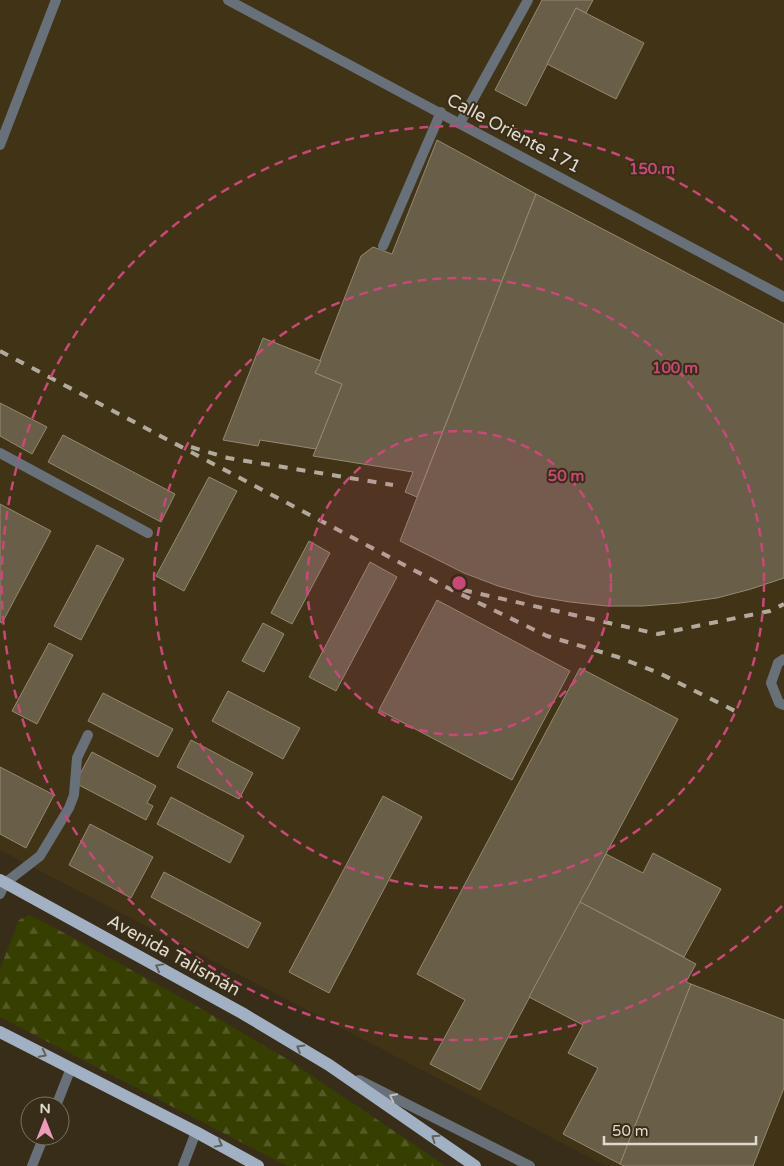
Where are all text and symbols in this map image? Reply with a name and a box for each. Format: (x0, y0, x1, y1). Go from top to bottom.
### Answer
street label: Calle Oriente 171 (443, 88, 585, 178)
text: 150 m (629, 160, 675, 178)
text: 100 m (652, 359, 698, 377)
text: 50 m (548, 467, 584, 485)
centre of rings (450, 574, 468, 592)
street label: Avenida Talismán (104, 909, 244, 1001)
one-way arrow (155, 963, 164, 973)
one-way arrow (296, 1044, 305, 1054)
one-way arrow (38, 1048, 47, 1058)
one-way arrow (389, 1093, 398, 1103)
north arrow (20, 1096, 70, 1146)
text: N (39, 1100, 51, 1117)
scale bar (604, 1114, 756, 1146)
text: 50 m (612, 1122, 649, 1140)
one-way arrow (431, 1135, 441, 1144)
one-way arrow (214, 1138, 223, 1148)

